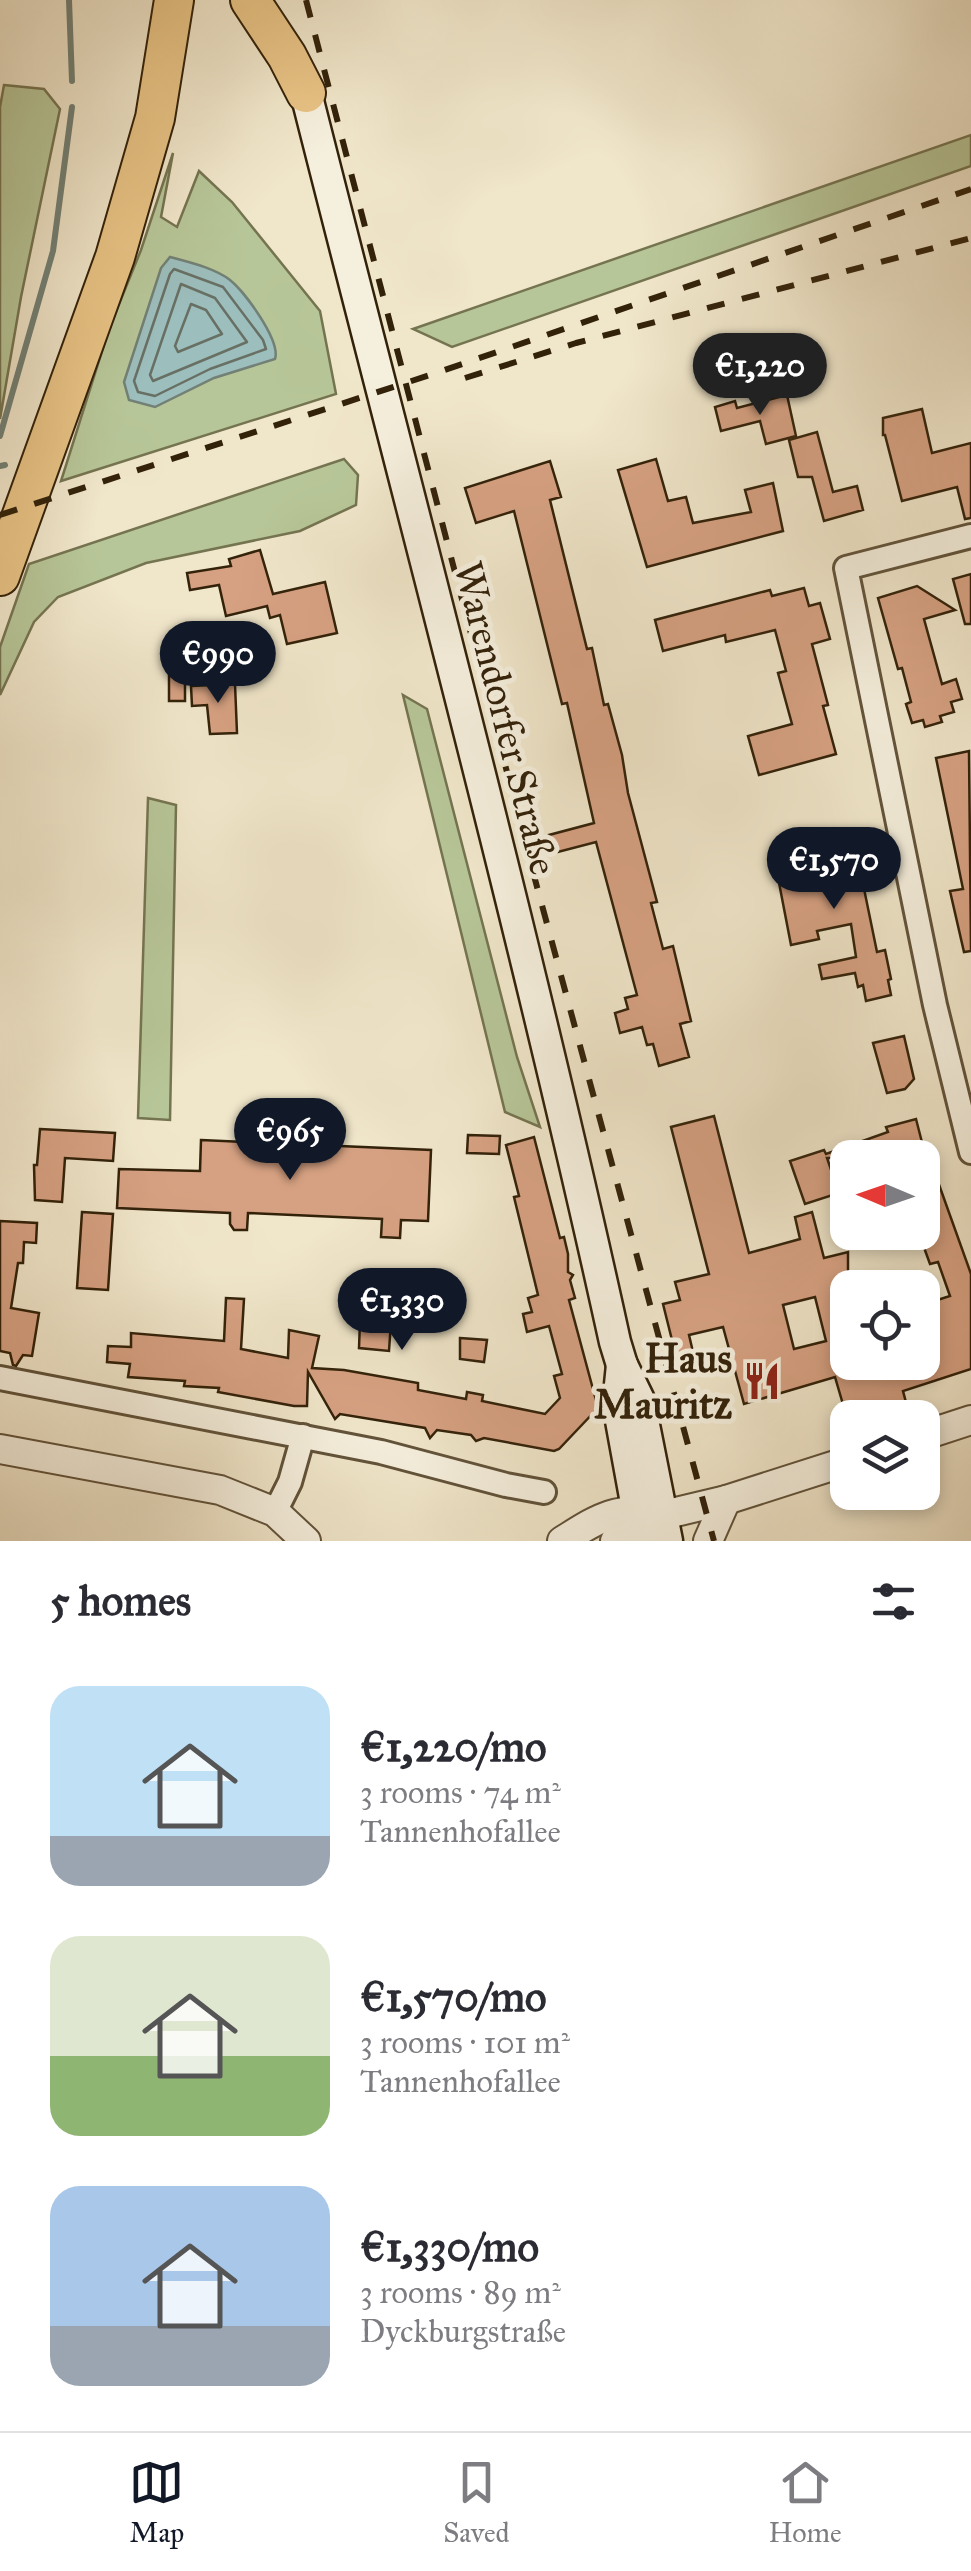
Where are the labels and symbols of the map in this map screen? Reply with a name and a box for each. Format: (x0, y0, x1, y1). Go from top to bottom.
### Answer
pin: €1,220 (679, 333, 841, 418)
street label: Warendorfer Straße (443, 556, 569, 880)
pin: €990 (159, 621, 277, 706)
pin: €1,570 (753, 827, 915, 912)
pin: €965 (231, 1098, 349, 1183)
north arrow (830, 1140, 940, 1250)
pin: €1,330 (321, 1268, 483, 1353)
place label: Haus Mauritz (594, 1334, 733, 1429)
restaurant icon: Haus Mauritz (741, 1360, 783, 1402)

